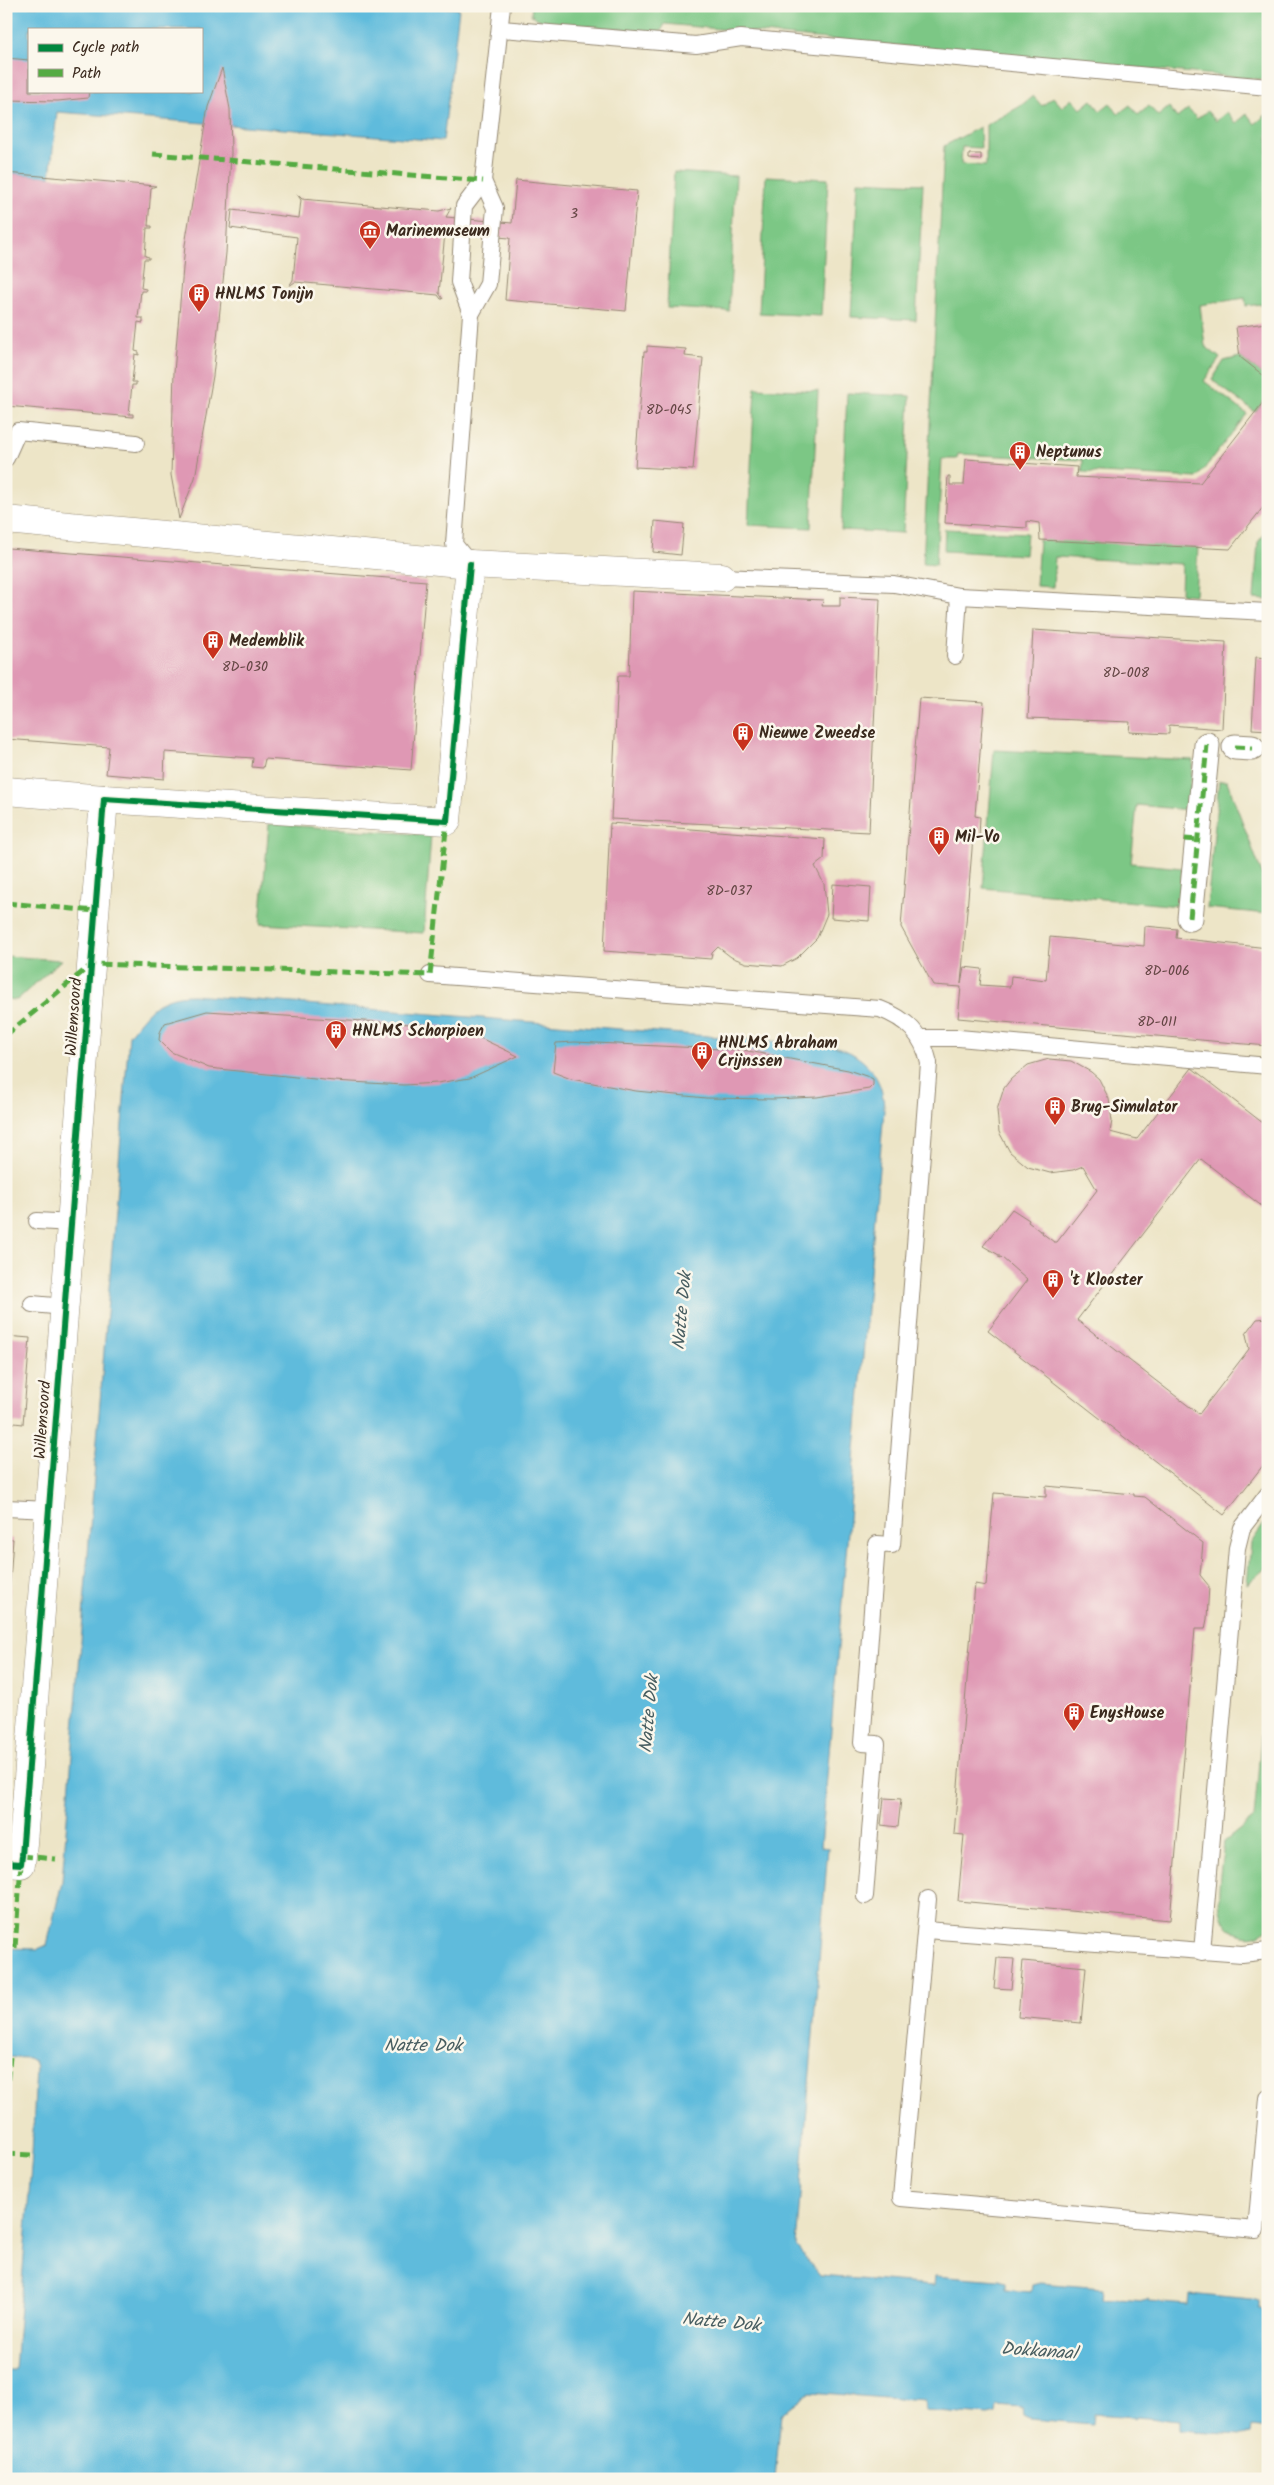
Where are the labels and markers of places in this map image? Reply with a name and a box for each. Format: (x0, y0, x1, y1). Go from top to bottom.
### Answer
museum icon: Marinemuseum (358, 219, 382, 250)
place label: Marinemuseum (386, 219, 490, 244)
building icon: HNLMS Tonijn (187, 282, 211, 313)
place label: HNLMS Tonijn (215, 282, 314, 307)
building icon: Neptunus (1008, 440, 1032, 471)
place label: Neptunus (1036, 440, 1102, 465)
building icon: Medemblik (201, 629, 225, 660)
place label: Medemblik (229, 629, 305, 654)
building icon: Nieuwe Zweedse (731, 721, 755, 752)
place label: Nieuwe Zweedse (759, 721, 876, 746)
building icon: Mil-Vo (927, 825, 951, 856)
place label: Mil-Vo (955, 825, 1000, 850)
building icon: HNLMS Schorpioen (324, 1019, 348, 1050)
place label: HNLMS Schorpioen (352, 1019, 484, 1044)
place label: HNLMS Abraham Crijnssen (718, 1031, 838, 1074)
building icon: HNLMS Abraham Crijnssen (690, 1040, 714, 1071)
building icon: Brug-Simulator (1043, 1095, 1067, 1126)
place label: Brug-Simulator (1071, 1095, 1179, 1120)
building icon: 't Klooster (1041, 1268, 1065, 1299)
place label: 't Klooster (1069, 1268, 1144, 1293)
building icon: EnysHouse (1062, 1701, 1086, 1732)
place label: EnysHouse (1090, 1701, 1164, 1726)

